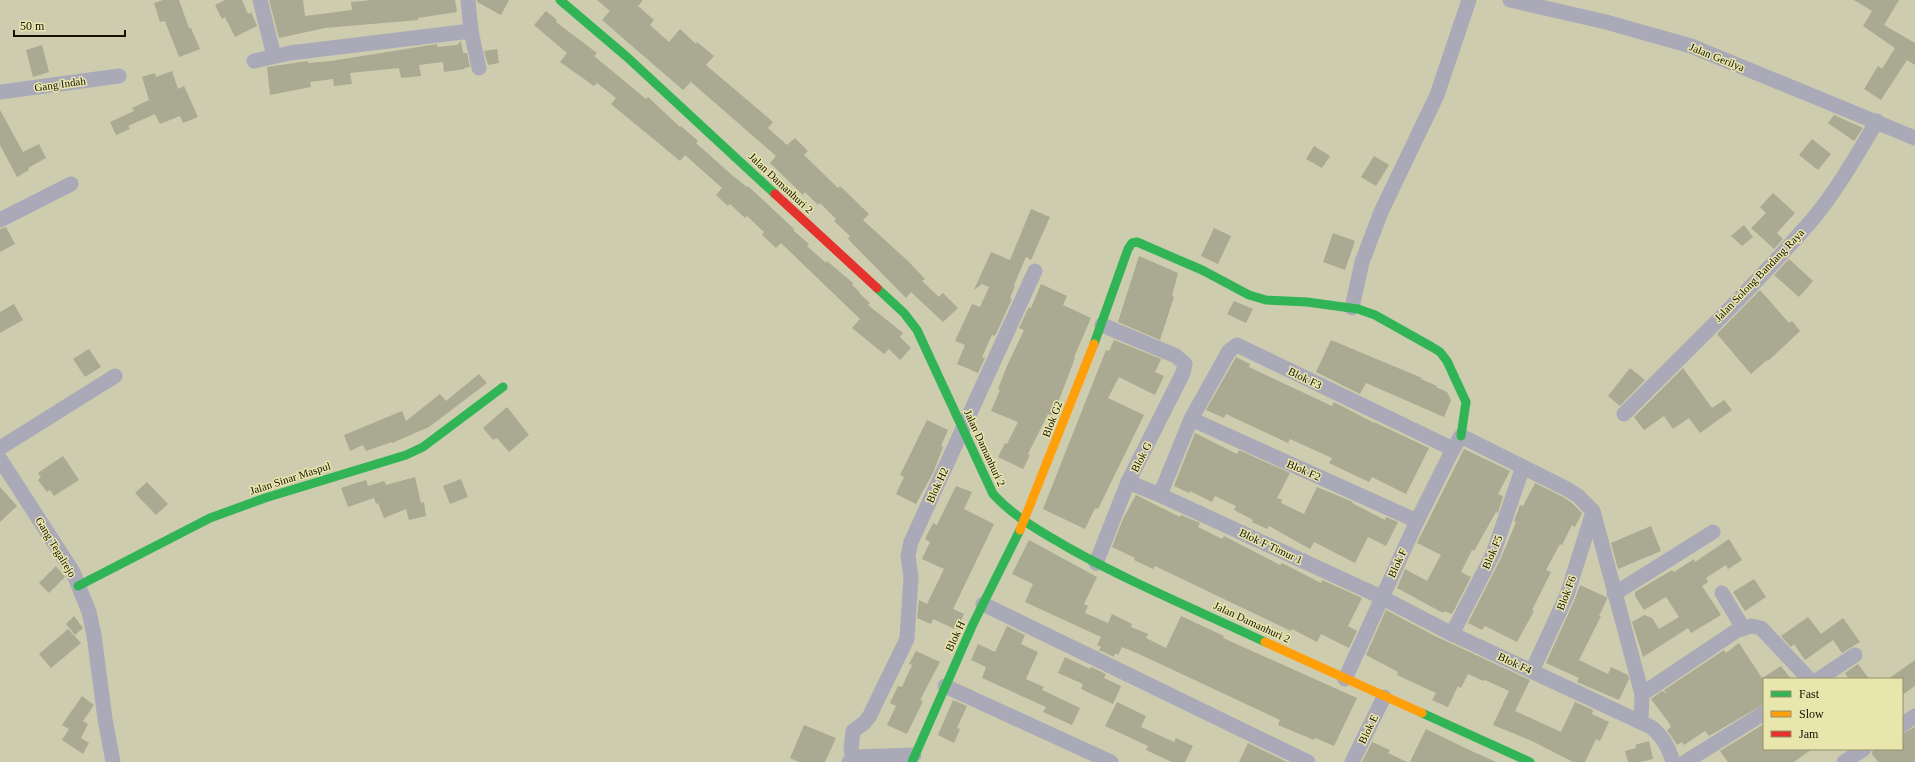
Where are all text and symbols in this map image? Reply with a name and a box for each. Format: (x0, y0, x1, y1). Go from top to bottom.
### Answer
scale bar (14, 12, 125, 38)
text: 50 m (20, 19, 45, 33)
street label: Jalan Gerilya (1688, 41, 1746, 74)
street label: Gang Indah (34, 74, 87, 94)
street label: Jalan Damanhuri 2 (747, 150, 815, 216)
street label: Jalan Solong Bandang Raya (1712, 226, 1806, 324)
street label: Blok F3 (1286, 365, 1324, 391)
street label: Blok G2 (1040, 399, 1064, 439)
street label: Jalan Damanhuri 2 (962, 408, 1008, 488)
street label: Blok G (1128, 440, 1154, 474)
street label: Blok F2 (1285, 457, 1323, 483)
street label: Jalan Sinar Maspul (248, 459, 332, 497)
street label: Blok H2 (924, 465, 950, 505)
street label: Gang Tegalrejo (33, 515, 79, 580)
street label: Blok F Timur 1 (1238, 526, 1304, 566)
street label: Blok F5 (1479, 533, 1505, 571)
street label: Blok F (1385, 547, 1409, 579)
street label: Blok F6 (1554, 574, 1578, 612)
street label: Jalan Damanhuri 2 (1212, 599, 1292, 645)
street label: Blok H (943, 619, 967, 653)
street label: Blok F4 (1496, 650, 1534, 676)
legend (1763, 678, 1903, 750)
text: Fast (1799, 687, 1820, 701)
text: Slow (1799, 707, 1824, 721)
street label: Blok E (1356, 712, 1380, 746)
text: Jam (1799, 727, 1819, 741)

